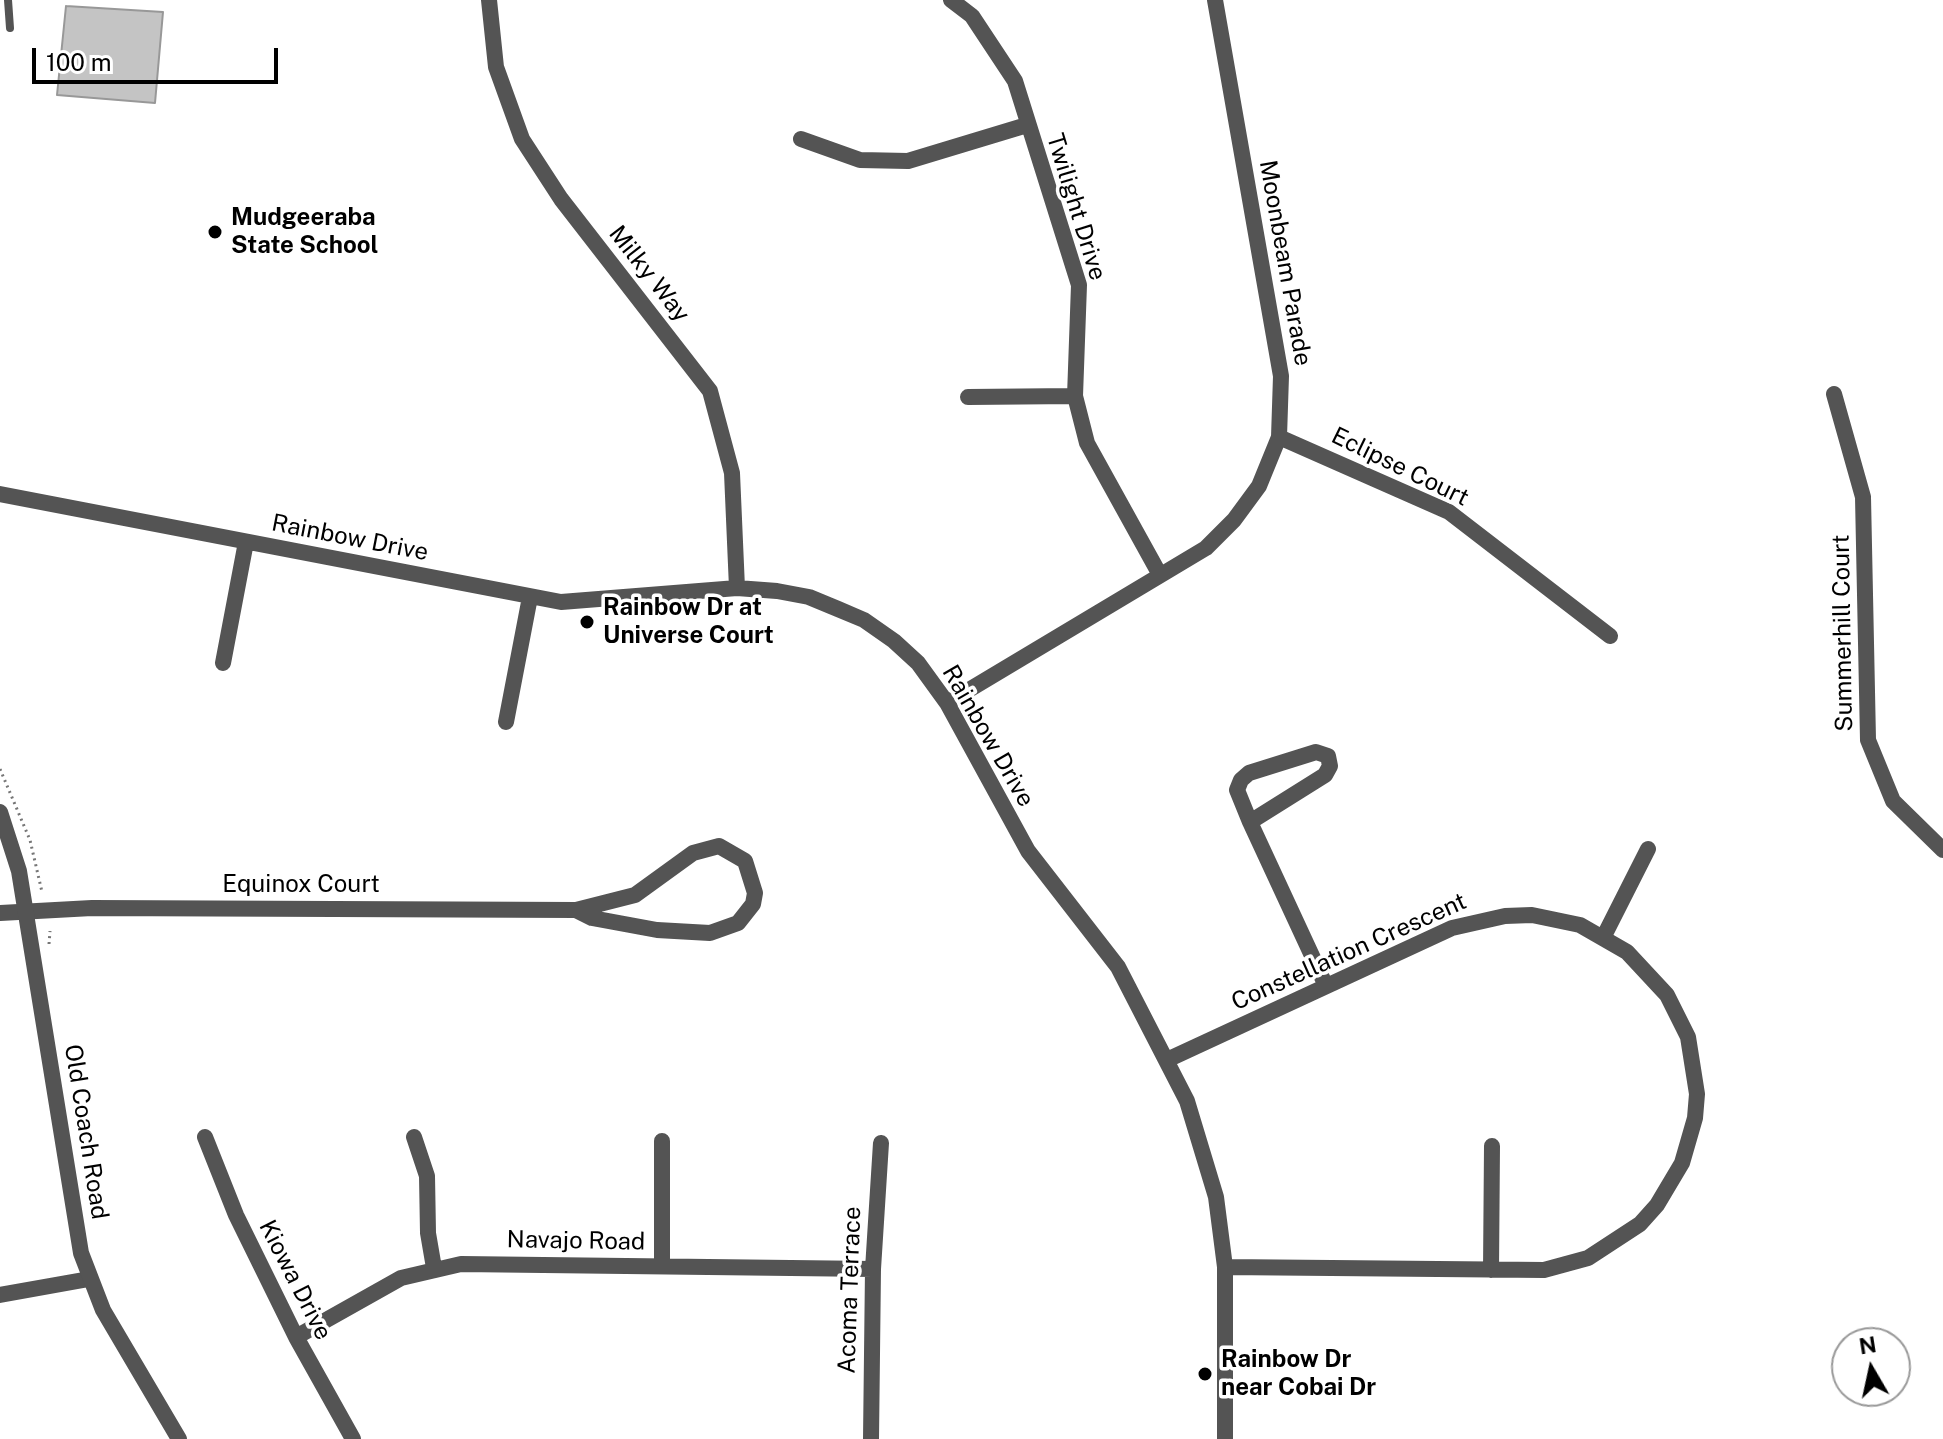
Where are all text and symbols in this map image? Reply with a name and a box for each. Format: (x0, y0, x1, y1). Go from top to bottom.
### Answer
scale bar (36, 32, 282, 82)
text: 100 m (46, 48, 112, 76)
street label: Twilight Drive (1040, 130, 1112, 284)
street label: Moonbeam Parade (1253, 158, 1317, 368)
place label: Mudgeeraba State School (231, 204, 378, 260)
street label: Milky Way (602, 220, 696, 328)
marker: Mudgeeraba State School (206, 223, 224, 241)
street label: Eclipse Court (1327, 421, 1473, 513)
street label: Rainbow Drive (269, 509, 431, 567)
street label: Summerhill Court (1827, 534, 1859, 732)
place label: Rainbow Dr at Universe Court (603, 594, 774, 650)
marker: Rainbow Dr at Universe Court (578, 613, 596, 631)
street label: Rainbow Drive (936, 660, 1040, 812)
street label: Equinox Court (222, 871, 380, 899)
street label: Constellation Crescent (1227, 887, 1471, 1017)
street label: Old Coach Road (58, 1042, 114, 1222)
street label: Acoma Terrace (833, 1206, 867, 1374)
street label: Kiowa Drive (253, 1215, 337, 1345)
street label: Navajo Road (506, 1225, 646, 1257)
north arrow (1831, 1327, 1911, 1407)
text: N (1857, 1331, 1878, 1359)
place label: Rainbow Dr near Cobai Dr (1221, 1346, 1376, 1402)
marker: Rainbow Dr near Cobai Dr (1196, 1365, 1214, 1383)

